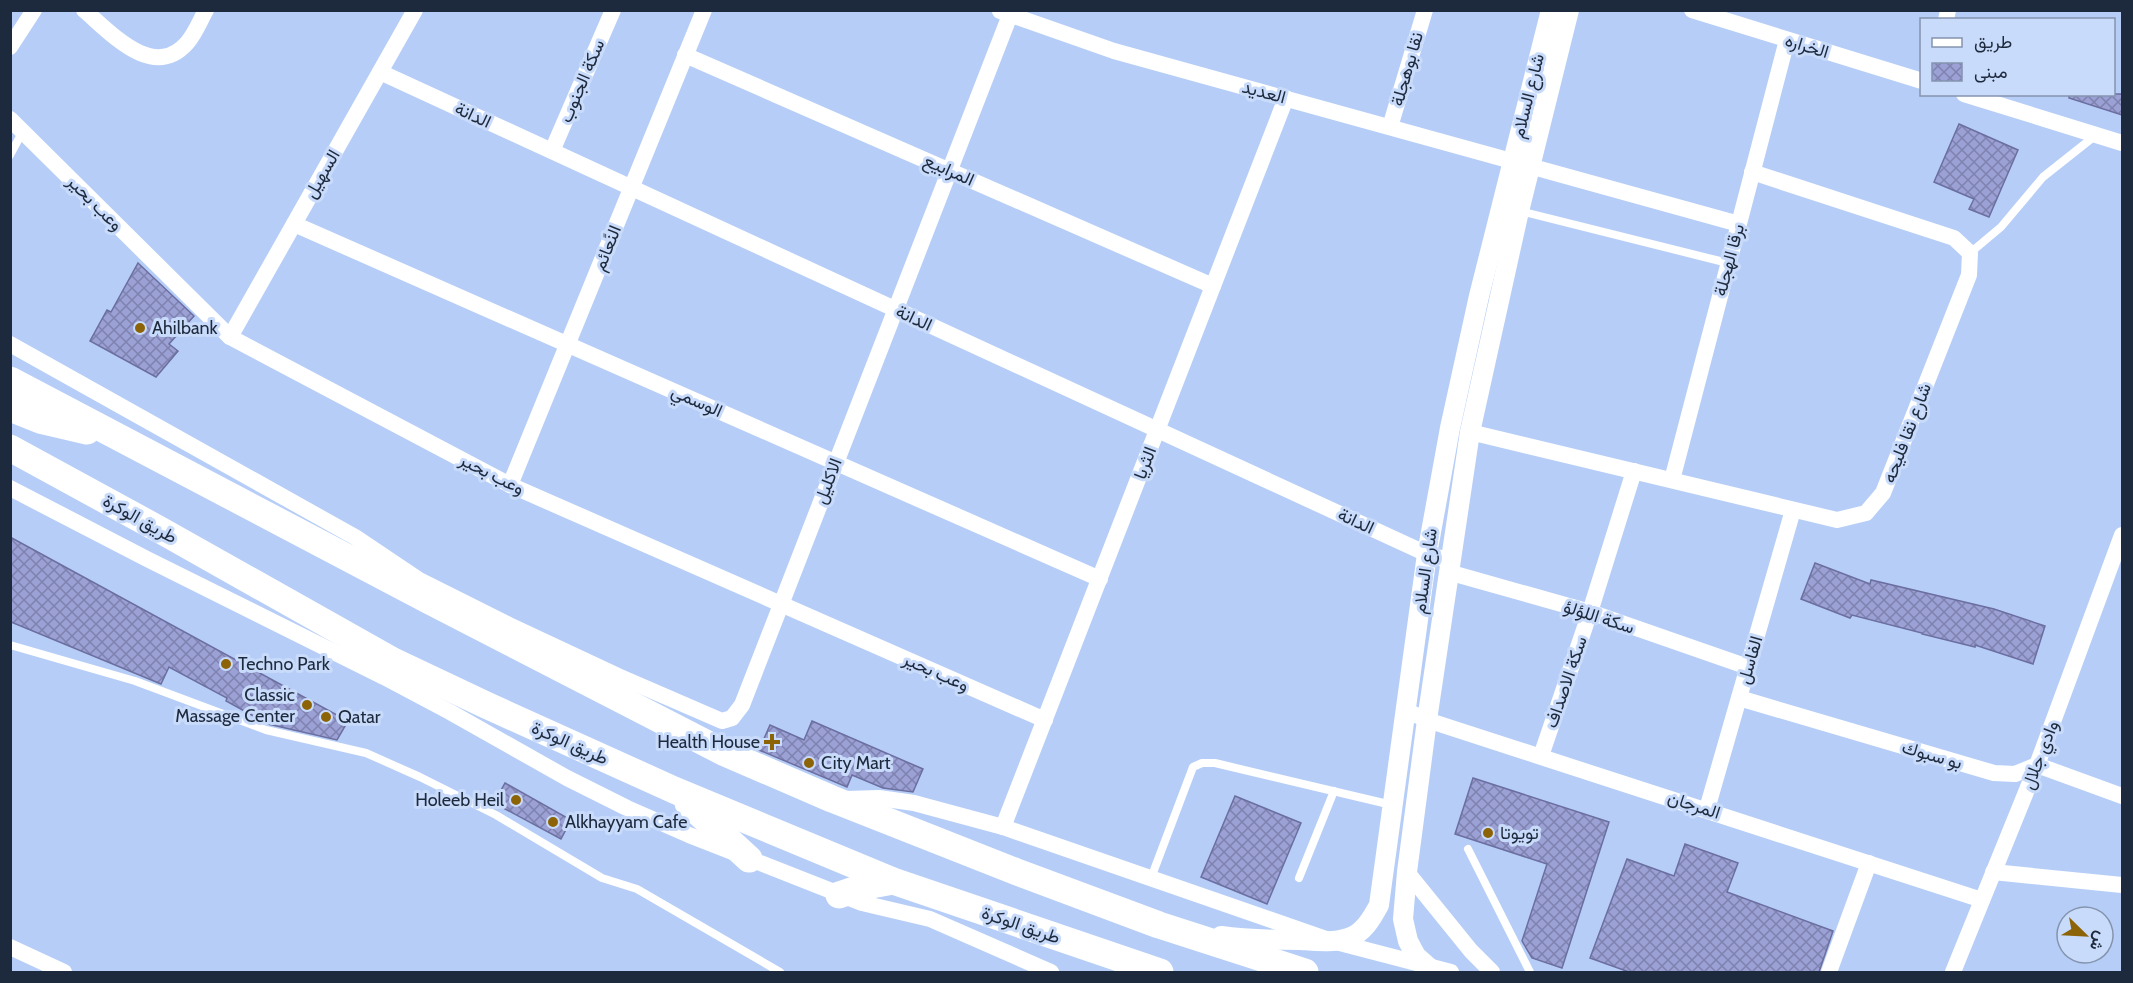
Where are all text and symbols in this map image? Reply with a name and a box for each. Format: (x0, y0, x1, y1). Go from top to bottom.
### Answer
legend (1920, 18, 2115, 96)
street label: نقا بوهجلة (1386, 29, 1428, 109)
street label: الخراره (1782, 29, 1832, 63)
text: طريق (1974, 31, 2012, 53)
street label: سكة الجنوب (555, 36, 609, 126)
street label: شارع السلام (1507, 51, 1550, 141)
text: مبنى (1974, 61, 2008, 83)
street label: العديد (1240, 76, 1288, 108)
street label: الدانة (451, 97, 495, 133)
street label: السهيل (299, 146, 345, 202)
street label: المرابيع (920, 149, 978, 192)
street label: وعب بحير (62, 170, 127, 235)
street label: النًعائم (588, 222, 627, 274)
street label: برقا الهجلة (1709, 222, 1749, 298)
street label: الدانة (892, 300, 936, 336)
place label: Ahilbank (152, 317, 219, 339)
marker: Ahilbank (133, 321, 147, 335)
street label: الوسمي (666, 380, 726, 426)
street label: شارع نقا فليحه (1878, 380, 1937, 486)
street label: الثريا (1129, 444, 1161, 482)
street label: وعب بحير (455, 448, 528, 500)
street label: الاكليل (809, 455, 847, 507)
street label: طريق الوكرة (99, 490, 181, 548)
street label: الدانة (1334, 503, 1378, 539)
street label: شارع السلام (1408, 527, 1443, 615)
street label: سكة اللؤلؤ (1561, 595, 1637, 639)
street label: سكة الاصداف (1540, 633, 1592, 731)
street label: الفاسل (1733, 633, 1767, 687)
street label: وعب بحير (899, 647, 972, 696)
place label: Techno Park (238, 653, 331, 675)
marker: Techno Park (219, 657, 233, 671)
place label: Classic Massage Center (175, 684, 295, 727)
marker: Classic Massage Center (300, 698, 314, 712)
place label: Qatar (338, 706, 381, 728)
marker: Qatar (319, 710, 333, 724)
street label: طريق الوكرة (528, 716, 612, 770)
street label: وادي جلال (2017, 717, 2067, 794)
place label: Health House (657, 731, 760, 753)
marker: Health House (765, 735, 779, 749)
street label: بو سبوك (1899, 736, 1965, 774)
place label: City Mart (821, 752, 891, 774)
marker: City Mart (802, 756, 816, 770)
street label: المرجان (1665, 786, 1723, 824)
place label: Holeeb Heil (415, 789, 505, 811)
marker: Holeeb Heil (509, 793, 523, 807)
place label: Alkhayyam Cafe (565, 811, 688, 833)
marker: Alkhayyam Cafe (546, 815, 560, 829)
place label: تويوتا (1500, 822, 1539, 844)
marker: تويوتا (1481, 826, 1495, 840)
street label: طريق الوكرة (979, 901, 1063, 949)
north arrow (2055, 905, 2115, 965)
text: ش (2086, 928, 2111, 954)

